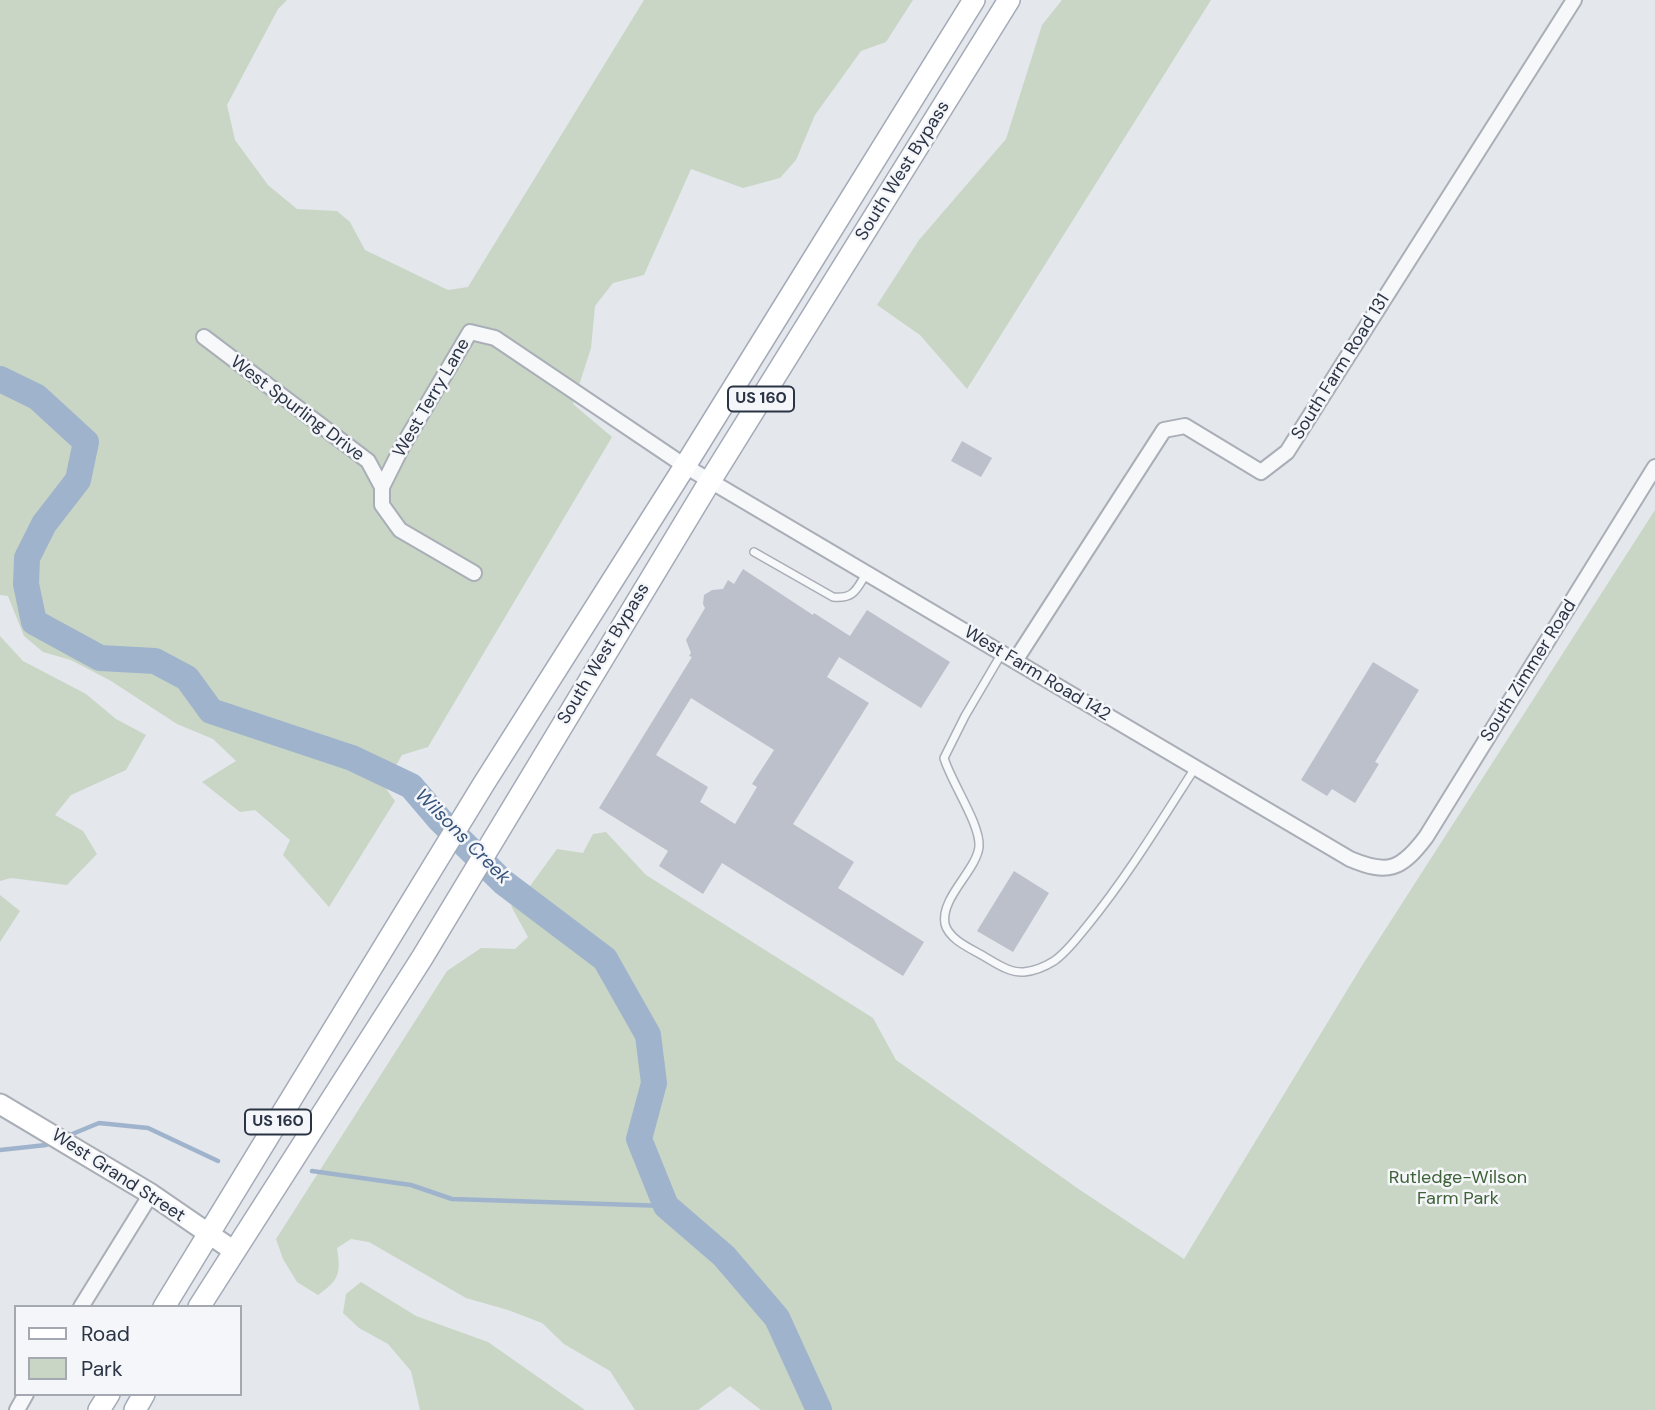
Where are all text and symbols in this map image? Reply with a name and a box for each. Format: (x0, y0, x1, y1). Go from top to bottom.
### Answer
street label: South West Bypass (851, 97, 955, 245)
street label: South Farm Road 131 (1287, 290, 1395, 444)
street label: West Terry Lane (389, 335, 475, 461)
street label: West Spurling Drive (226, 352, 368, 466)
road number: US 160 (728, 386, 794, 412)
street label: South West Bypass (553, 580, 655, 728)
street label: South Zimmer Road (1477, 596, 1581, 746)
street label: West Farm Road 142 (960, 622, 1114, 726)
water label: Wilsons Creek (410, 785, 514, 889)
road number: US 160 (245, 1110, 311, 1134)
street label: West Grand Street (47, 1125, 189, 1227)
park label: Rutledge-Wilson Farm Park (1389, 1167, 1527, 1210)
legend (14, 1305, 242, 1396)
text: Road (81, 1320, 130, 1348)
text: Park (81, 1355, 122, 1383)

